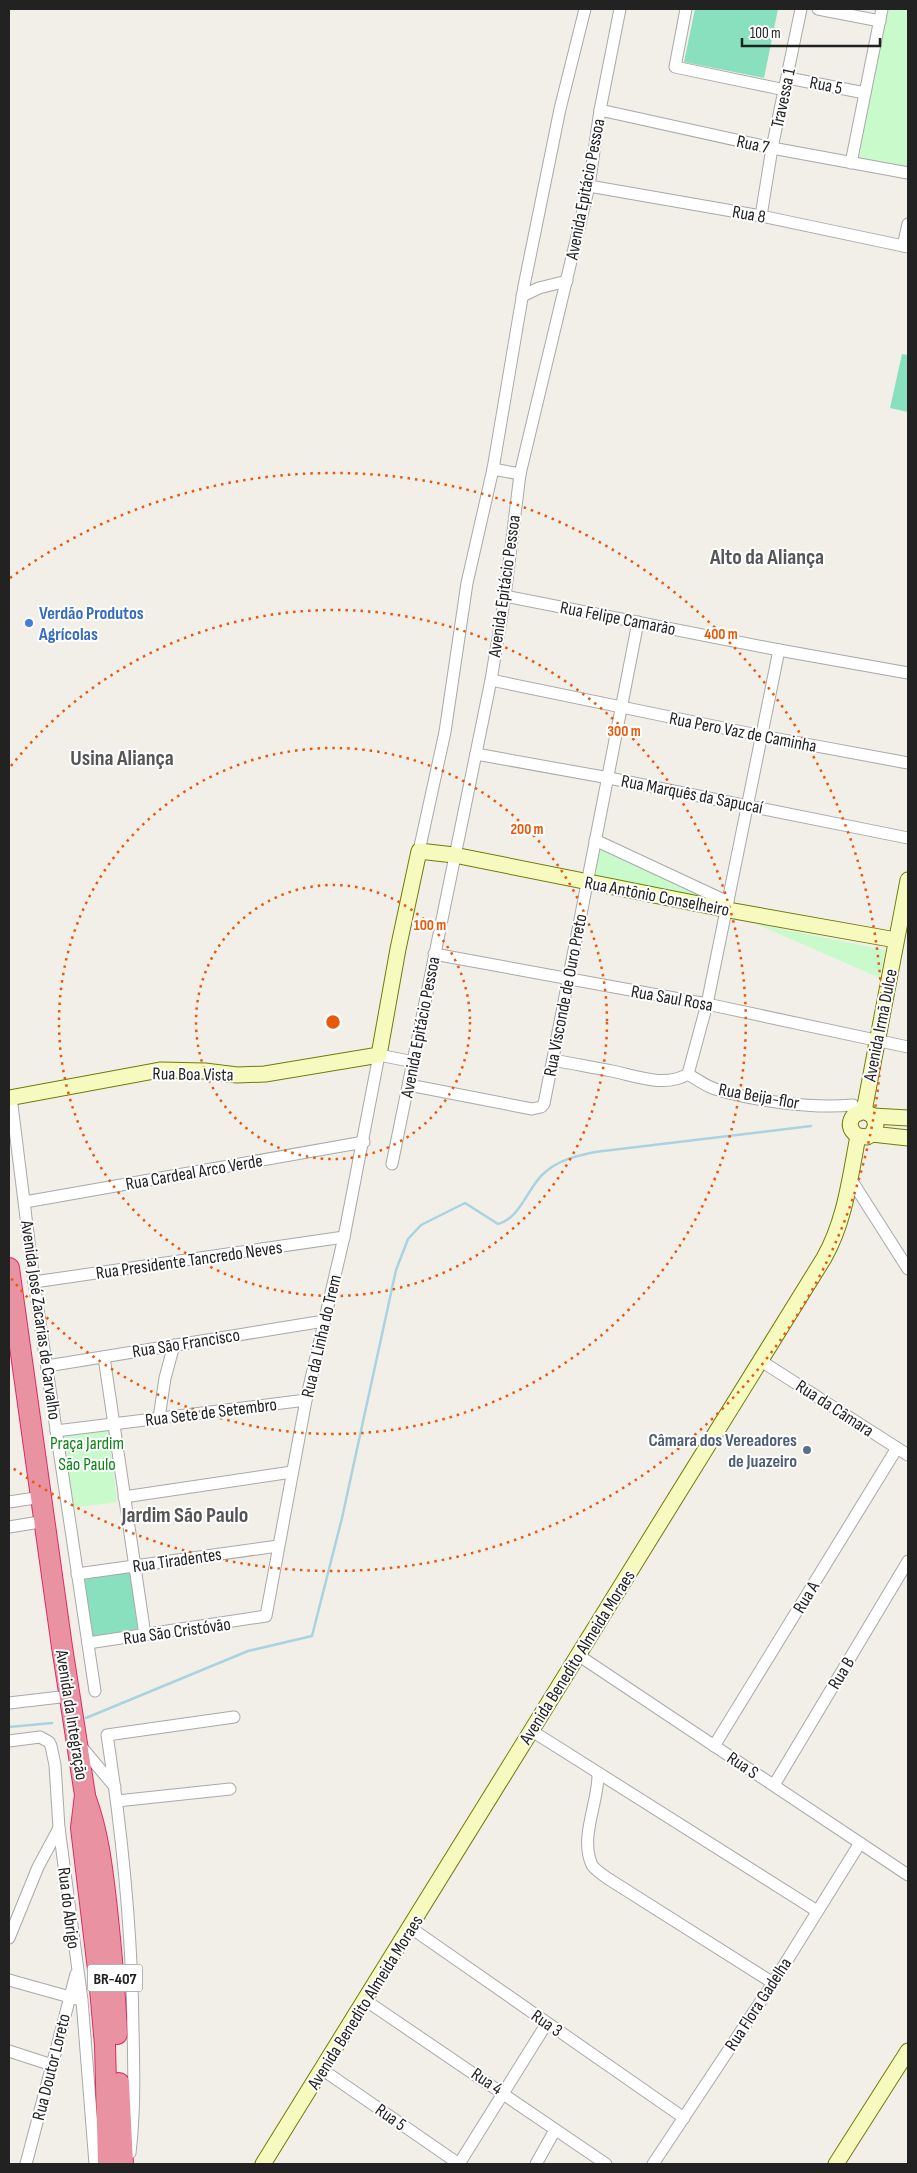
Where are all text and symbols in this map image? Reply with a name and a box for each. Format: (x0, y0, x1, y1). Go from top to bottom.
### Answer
scale bar (742, 15, 880, 47)
text: 100 m (750, 24, 781, 43)
street label: Travessa 1 (767, 66, 800, 130)
street label: Rua 5 (808, 72, 844, 99)
street label: Avenida Epitácio Pessoa (561, 117, 609, 262)
street label: Rua 7 (735, 131, 772, 158)
street label: Rua 8 (731, 201, 767, 228)
street label: Avenida Epitácio Pessoa (484, 514, 525, 659)
district label: Alto da Aliança (709, 544, 824, 571)
street label: Rua Felipe Camarão (558, 597, 677, 640)
place label: Verdão Produtos Agrícolas (38, 603, 144, 645)
marker: Verdão Produtos Agrícolas (23, 617, 35, 629)
text: 400 m (704, 625, 738, 644)
street label: Rua Pero Vaz de Caminha (667, 708, 818, 757)
text: 300 m (607, 722, 641, 741)
district label: Usina Aliança (70, 745, 174, 772)
street label: Rua Marquês da Sapucaí (619, 770, 765, 819)
text: 200 m (510, 820, 544, 839)
street label: Rua Antônio Conselheiro (583, 872, 731, 921)
street label: Rua Visconde de Ouro Preto (539, 912, 592, 1078)
text: 100 m (414, 916, 446, 935)
street label: Avenida Epitácio Pessoa (396, 955, 444, 1100)
street label: Avenida Irmã Dulce (859, 967, 902, 1084)
street label: Rua Saul Rosa (629, 981, 715, 1016)
centre of rings (324, 1013, 342, 1031)
street label: Rua Boa Vista (152, 1063, 234, 1086)
street label: Rua Beija-flor (717, 1079, 801, 1114)
street label: Rua Cardeal Arco Verde (124, 1150, 264, 1195)
street label: Avenida José Zacarias de Carvalho (16, 1218, 65, 1421)
street label: Rua Presidente Tancredo Neves (95, 1237, 284, 1284)
street label: Rua da Linha do Trem (297, 1273, 346, 1400)
street label: Rua São Francisco (131, 1325, 241, 1362)
street label: Rua da Câmara (792, 1375, 878, 1441)
street label: Rua Sete de Setembro (144, 1394, 278, 1431)
place label: Câmara dos Vereadores de Juazeiro (648, 1430, 797, 1472)
park label: Praça Jardim São Paulo (50, 1433, 124, 1475)
marker: Câmara dos Vereadores de Juazeiro (801, 1444, 813, 1456)
district label: Jardim São Paulo (121, 1502, 248, 1529)
street label: Rua Tiradentes (131, 1544, 223, 1577)
street label: Avenida Benedito Almeida Moraes (515, 1566, 640, 1749)
street label: Rua A (789, 1577, 824, 1617)
street label: Rua São Cristóvão (122, 1614, 232, 1649)
street label: Avenida da Integração (51, 1647, 92, 1782)
street label: Rua B (824, 1653, 859, 1693)
street label: Rua S (723, 1747, 763, 1784)
street label: Rua do Abrigo (53, 1866, 84, 1950)
street label: Avenida Benedito Almeida Moraes (303, 1911, 428, 2094)
street label: Rua Flora Gadelha (721, 1954, 796, 2055)
road number: BR-407 (88, 1965, 142, 1992)
street label: Rua 3 (527, 2005, 566, 2042)
street label: Rua Doutor Loreto (28, 2012, 75, 2123)
street label: Rua 4 (467, 2063, 507, 2100)
street label: Rua 5 (371, 2099, 410, 2135)

